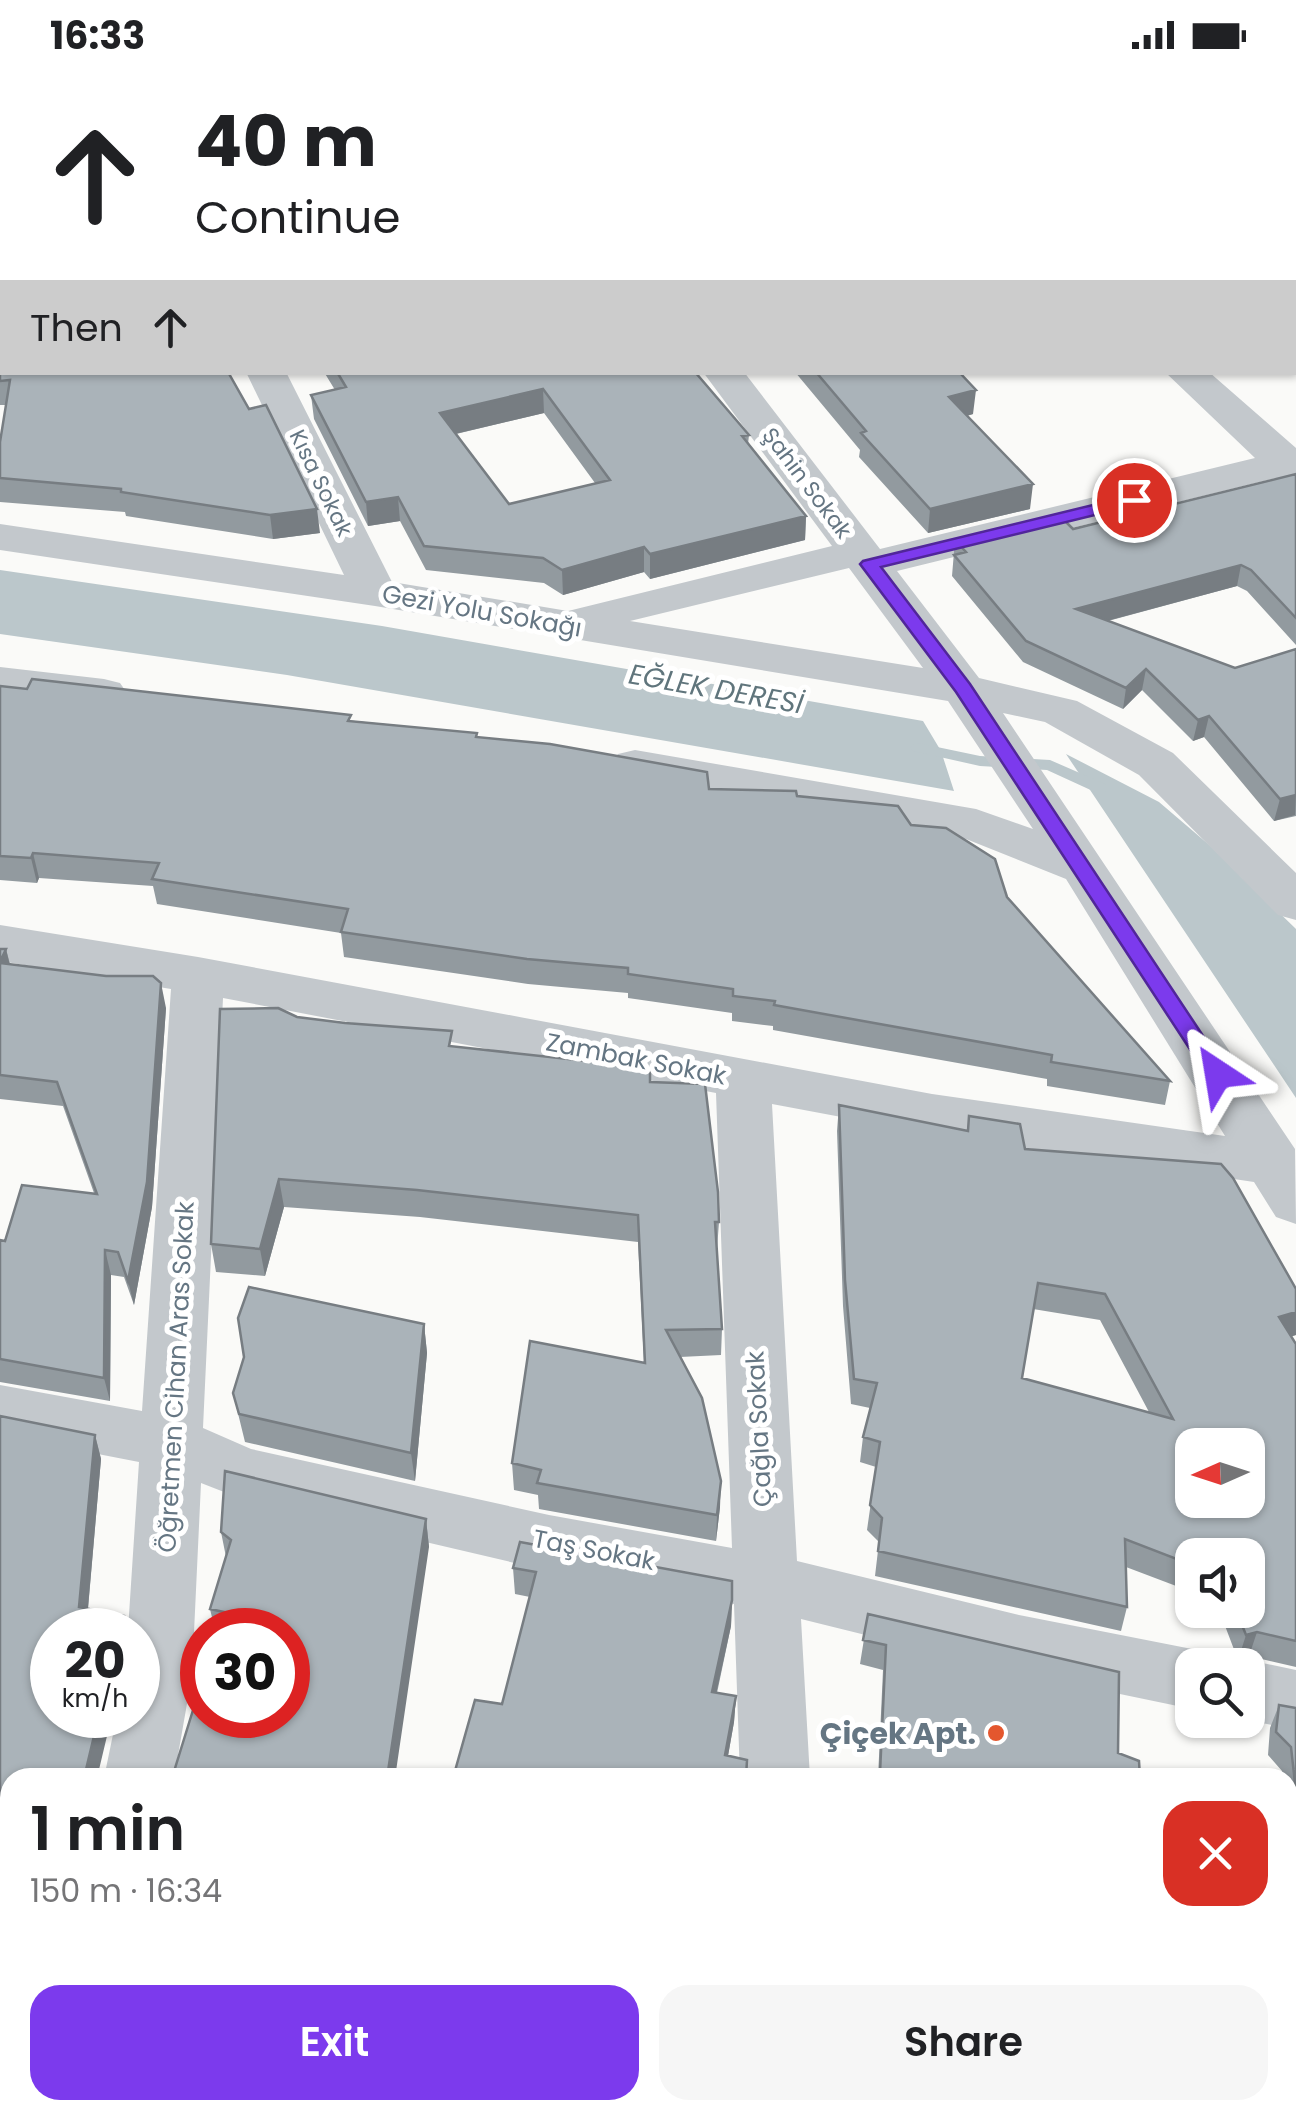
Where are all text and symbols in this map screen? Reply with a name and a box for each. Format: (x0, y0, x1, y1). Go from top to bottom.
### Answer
text: 16:33 (50, 9, 145, 62)
text: 40 m (195, 92, 377, 191)
icon: ahead (30, 110, 160, 240)
text: Continue (195, 186, 400, 249)
icon: ahead (143, 300, 198, 355)
text: Then (30, 301, 123, 354)
street label: Şahin Sokak (755, 421, 859, 545)
street label: Kısa Sokak (282, 424, 361, 542)
pin (1092, 458, 1177, 543)
icon: arrive (1107, 473, 1162, 528)
street label: Gezi Yolu Sokağı (379, 576, 585, 646)
water label: EĞLEK DERESİ (626, 654, 807, 724)
position arrow (1166, 1022, 1270, 1126)
street label: Zambak Sokak (543, 1024, 729, 1094)
street label: Öğretmen Cihan Aras Sokak (149, 1200, 203, 1553)
street label: Çağla Sokak (737, 1350, 781, 1508)
north arrow (1175, 1428, 1265, 1518)
map controls (1175, 1428, 1265, 1738)
street label: Taş Sokak (530, 1521, 658, 1579)
button: sound (1175, 1538, 1265, 1628)
speed limit sign: 30 (180, 1608, 310, 1738)
text: 20 (64, 1625, 126, 1696)
button: search (1175, 1648, 1265, 1738)
text: km/h (62, 1681, 128, 1716)
place label: Çiçek Apt. (820, 1712, 976, 1755)
marker: Çiçek Apt. (985, 1722, 1007, 1744)
text: 1 min (30, 1787, 185, 1871)
button: close (1163, 1801, 1268, 1906)
text: 150 m · 16:34 (30, 1868, 222, 1913)
button: Exit (30, 1985, 639, 2100)
button: Share (659, 1985, 1268, 2100)

